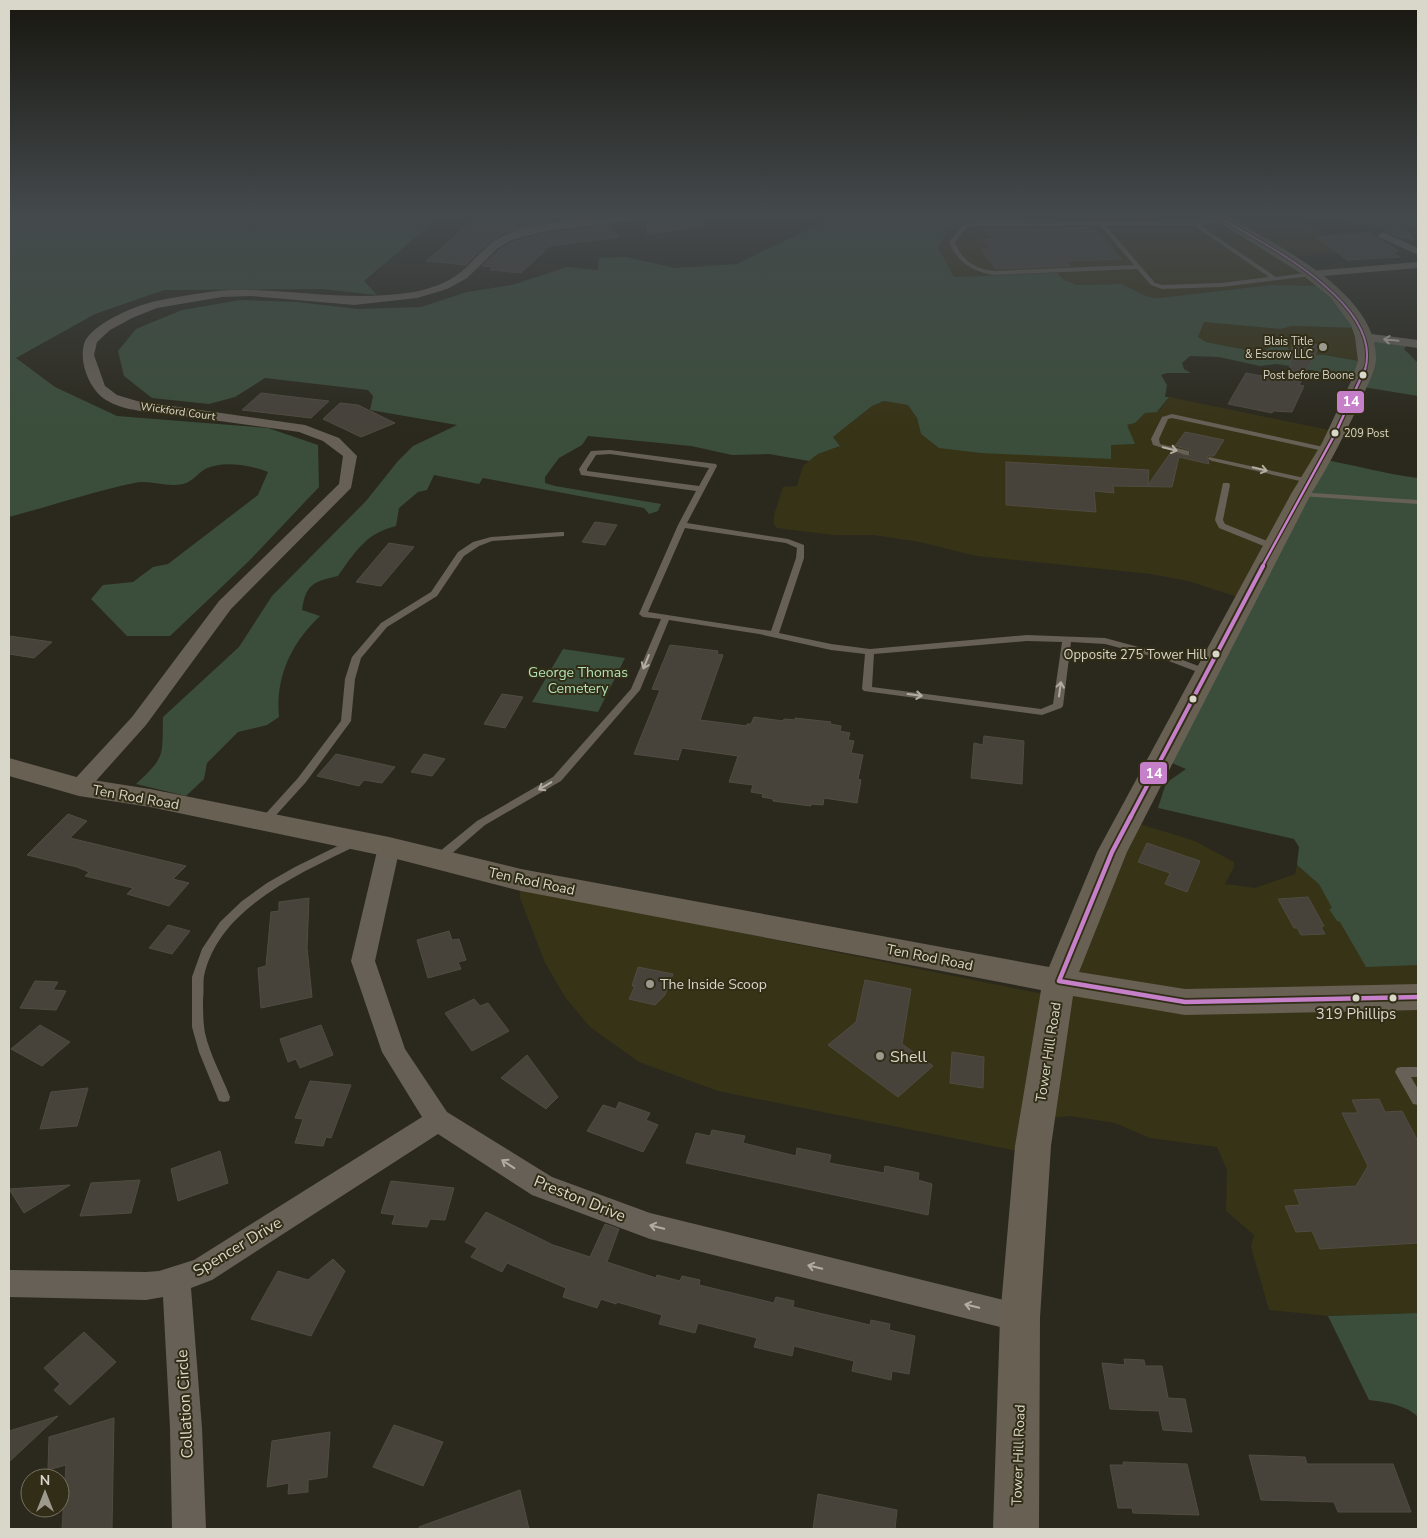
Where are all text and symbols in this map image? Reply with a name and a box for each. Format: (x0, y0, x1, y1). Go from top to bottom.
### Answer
place label: Blais Title & Escrow LLC (1245, 334, 1313, 362)
one-way arrow (1384, 335, 1400, 345)
marker: Blais Title & Escrow LLC (1317, 341, 1329, 353)
place label: Post before Boone (1263, 368, 1354, 383)
marker: Post before Boone (1358, 370, 1368, 380)
line badge: 14 (1336, 390, 1365, 414)
text: 14 (1343, 392, 1360, 411)
street label: Wickford Court (140, 399, 216, 424)
place label: 209 Post (1344, 426, 1389, 441)
marker: 209 Post (1330, 428, 1340, 438)
one-way arrow (1162, 445, 1178, 454)
one-way arrow (1251, 465, 1267, 474)
place label: Opposite 275 Tower Hill (1064, 646, 1207, 664)
marker: Opposite 275 Tower Hill (1211, 649, 1221, 659)
one-way arrow (641, 653, 650, 669)
park label: George Thomas Cemetery (528, 663, 628, 698)
one-way arrow (1055, 681, 1065, 697)
one-way arrow (907, 690, 923, 700)
unlabelled marker (1188, 694, 1198, 704)
line badge: 14 (1139, 761, 1168, 785)
text: 14 (1146, 764, 1163, 783)
street label: Ten Rod Road (91, 781, 181, 814)
one-way arrow (539, 782, 553, 792)
street label: Ten Rod Road (487, 863, 577, 900)
street label: Ten Rod Road (885, 940, 975, 975)
place label: The Inside Scoop (660, 975, 767, 994)
marker: The Inside Scoop (644, 978, 656, 990)
marker: 319 Phillips (1351, 993, 1361, 1003)
unlabelled marker (1388, 993, 1398, 1003)
street label: Tower Hill Road (1031, 1001, 1066, 1104)
place label: 319 Phillips (1316, 1004, 1396, 1024)
place label: Shell (890, 1046, 927, 1068)
marker: Shell (874, 1050, 886, 1062)
one-way arrow (501, 1159, 515, 1170)
street label: Preston Drive (530, 1171, 629, 1227)
street label: Spencer Drive (189, 1212, 286, 1282)
one-way arrow (649, 1222, 665, 1232)
one-way arrow (807, 1261, 823, 1271)
one-way arrow (965, 1301, 981, 1310)
street label: Collation Circle (171, 1349, 199, 1459)
street label: Tower Hill Road (1007, 1404, 1030, 1506)
north arrow (20, 1468, 70, 1518)
text: N (40, 1471, 50, 1490)

